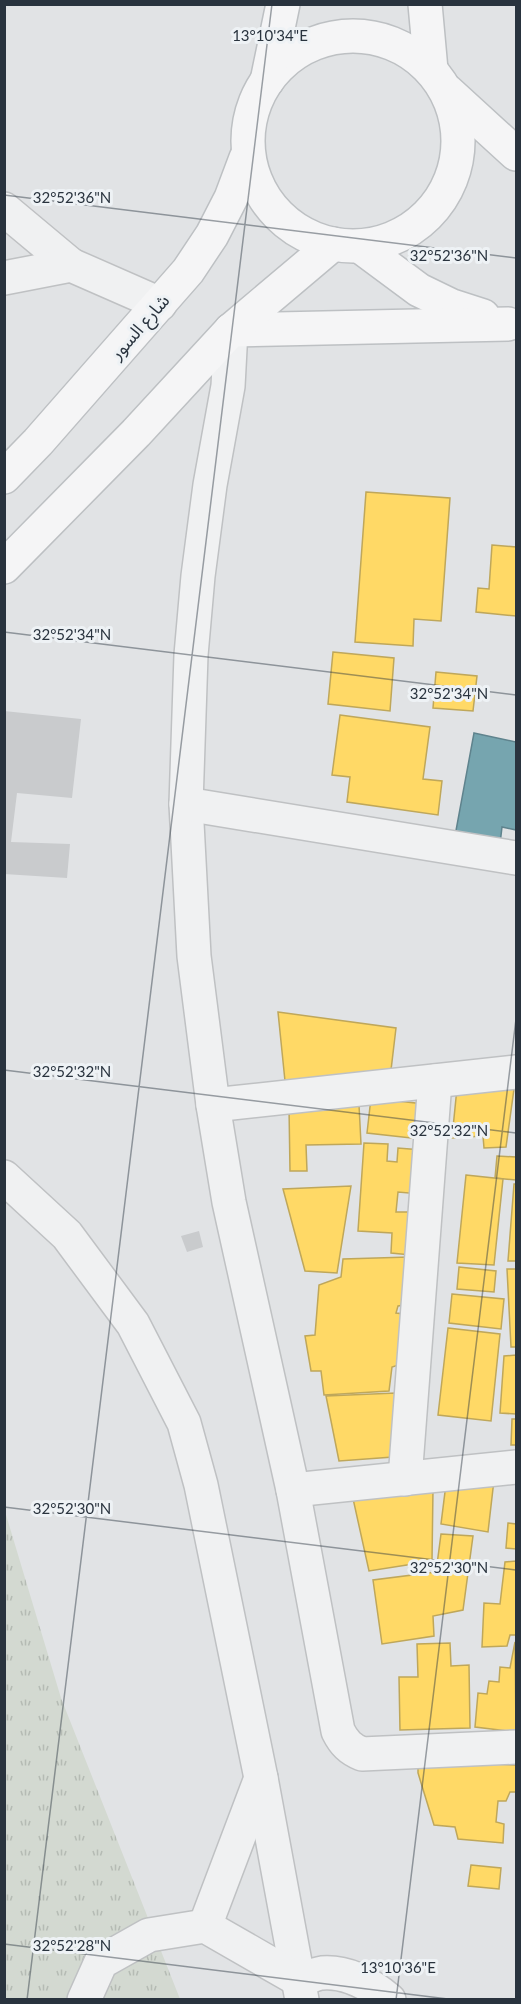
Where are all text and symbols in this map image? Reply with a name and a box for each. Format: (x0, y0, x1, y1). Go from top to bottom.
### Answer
text: 13°10'34"E (232, 26, 308, 44)
text: 32°52'36"N (33, 188, 111, 206)
text: 32°52'36"N (410, 246, 488, 264)
street label: شارع السور (104, 289, 177, 367)
text: 32°52'34"N (33, 625, 111, 643)
text: 32°52'34"N (410, 684, 488, 702)
text: 32°52'32"N (33, 1062, 111, 1080)
text: 32°52'32"N (410, 1121, 488, 1139)
text: 32°52'30"N (33, 1499, 111, 1517)
text: 32°52'30"N (410, 1558, 488, 1576)
text: 32°52'28"N (33, 1936, 111, 1954)
text: 13°10'36"E (360, 1958, 436, 1976)

